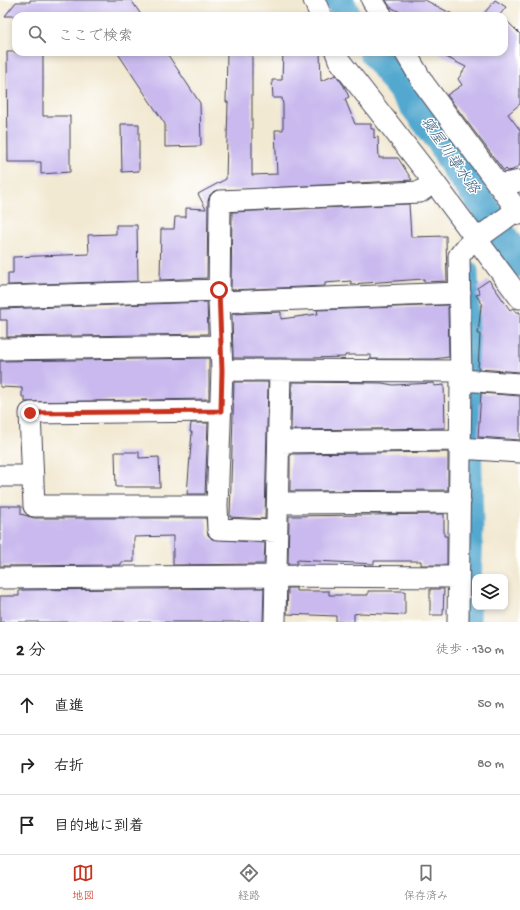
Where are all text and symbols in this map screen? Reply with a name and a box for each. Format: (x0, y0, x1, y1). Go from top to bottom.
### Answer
search box (12, 12, 508, 56)
icon: search (26, 23, 48, 45)
text: ここで検索 (58, 28, 133, 46)
water label: 寝屋川導水路 (416, 113, 484, 199)
route start (210, 281, 228, 299)
route end (21, 404, 39, 422)
map controls (472, 574, 508, 610)
button: layers (472, 574, 508, 610)
text: 2 分 (16, 642, 45, 662)
text: 徒歩 · 130 m (436, 643, 504, 658)
icon: ahead (16, 694, 38, 716)
text: 50 m (477, 697, 504, 712)
text: 直進 (54, 698, 84, 716)
icon: right (16, 754, 38, 776)
text: 80 m (477, 757, 504, 772)
text: 右折 (54, 758, 84, 776)
icon: arrive (16, 814, 38, 836)
text: 目的地に到着 (54, 818, 144, 836)
tab: 地図 (72, 862, 94, 903)
tab: 経路 (238, 862, 260, 903)
tab: 保存済み (404, 862, 448, 903)

